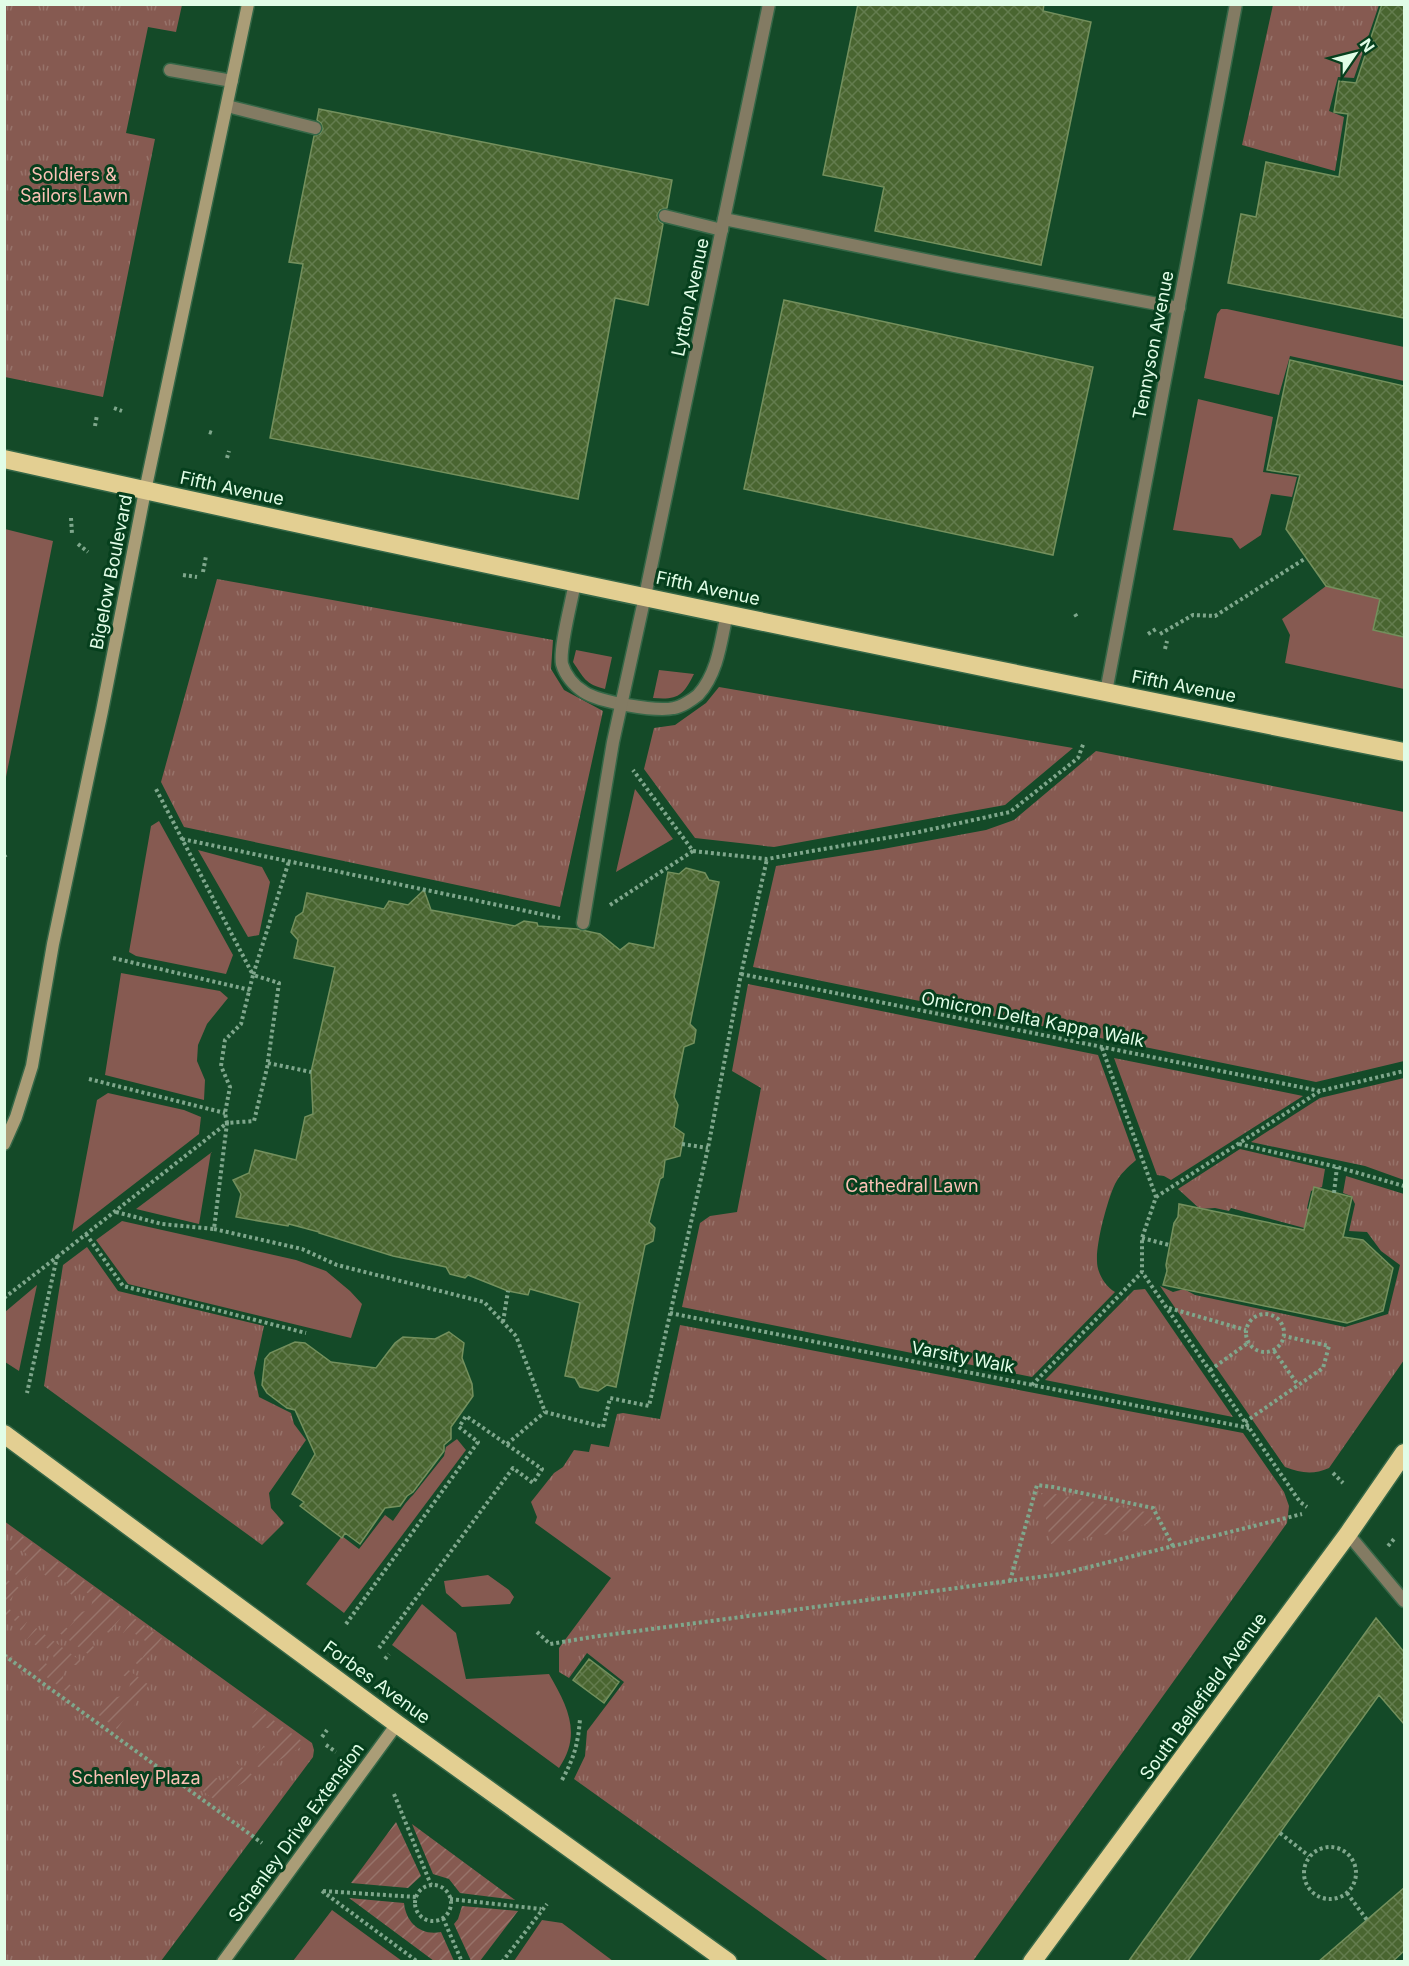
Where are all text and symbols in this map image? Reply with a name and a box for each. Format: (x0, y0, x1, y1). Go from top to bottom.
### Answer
north arrow (1325, 24, 1385, 84)
text: N (1356, 35, 1379, 56)
park label: Soldiers & Sailors Lawn (20, 164, 128, 206)
street label: Lytton Avenue (667, 236, 713, 358)
street label: Tennyson Avenue (1128, 269, 1178, 421)
street label: Fifth Avenue (178, 467, 286, 509)
street label: Bigelow Boulevard (86, 493, 136, 651)
street label: Fifth Avenue (654, 567, 762, 609)
street label: Fifth Avenue (1130, 666, 1238, 706)
street label: Omicron Delta Kappa Walk (920, 987, 1147, 1051)
park label: Cathedral Lawn (845, 1175, 979, 1196)
street label: Varsity Walk (910, 1337, 1017, 1377)
street label: South Bellefield Avenue (1135, 1608, 1271, 1784)
street label: Forbes Avenue (319, 1636, 435, 1728)
street label: Schenley Drive Extension (224, 1738, 368, 1926)
park label: Schenley Plaza (71, 1767, 201, 1788)

